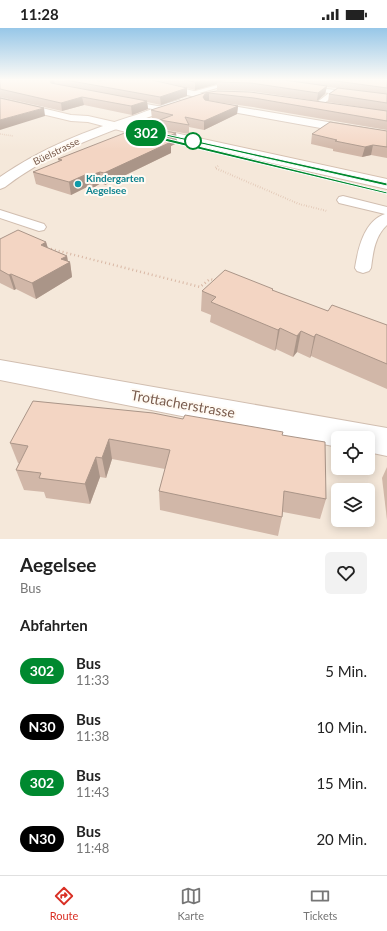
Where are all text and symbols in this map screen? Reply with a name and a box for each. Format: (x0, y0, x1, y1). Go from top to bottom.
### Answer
text: 11:28 (20, 5, 59, 23)
line badge: 302 (123, 120, 169, 146)
text: 302 (134, 124, 158, 141)
unlabelled marker (184, 132, 202, 150)
street label: Büelstrasse (31, 135, 81, 167)
place label: Kindergarten Aegelsee (85, 172, 145, 196)
marker: Kindergarten Aegelsee (73, 179, 83, 189)
street label: Trottacherstrasse (130, 386, 236, 421)
map controls (331, 431, 375, 527)
button: locate (331, 431, 375, 475)
button: layers (331, 483, 375, 527)
button: heart (325, 552, 367, 594)
text: Aegelsee (20, 553, 96, 576)
text: Bus (20, 580, 41, 596)
text: Abfahrten (20, 616, 88, 634)
text: Bus (76, 654, 101, 672)
text: 302 (30, 662, 54, 679)
text: 5 Min. (325, 662, 367, 680)
text: 11:33 (76, 672, 109, 688)
text: Bus (76, 710, 101, 728)
text: N30 (28, 718, 56, 735)
text: 10 Min. (316, 718, 367, 736)
text: 11:38 (76, 728, 109, 744)
text: Bus (76, 766, 101, 784)
text: 302 (30, 774, 54, 791)
text: 15 Min. (316, 774, 367, 792)
text: 11:43 (76, 784, 109, 800)
text: Bus (76, 822, 101, 840)
text: N30 (28, 830, 56, 847)
text: 20 Min. (316, 830, 367, 848)
text: 11:48 (76, 840, 109, 856)
tab: Route (50, 885, 78, 922)
tab: Karte (178, 885, 204, 922)
tab: Tickets (303, 885, 337, 922)

